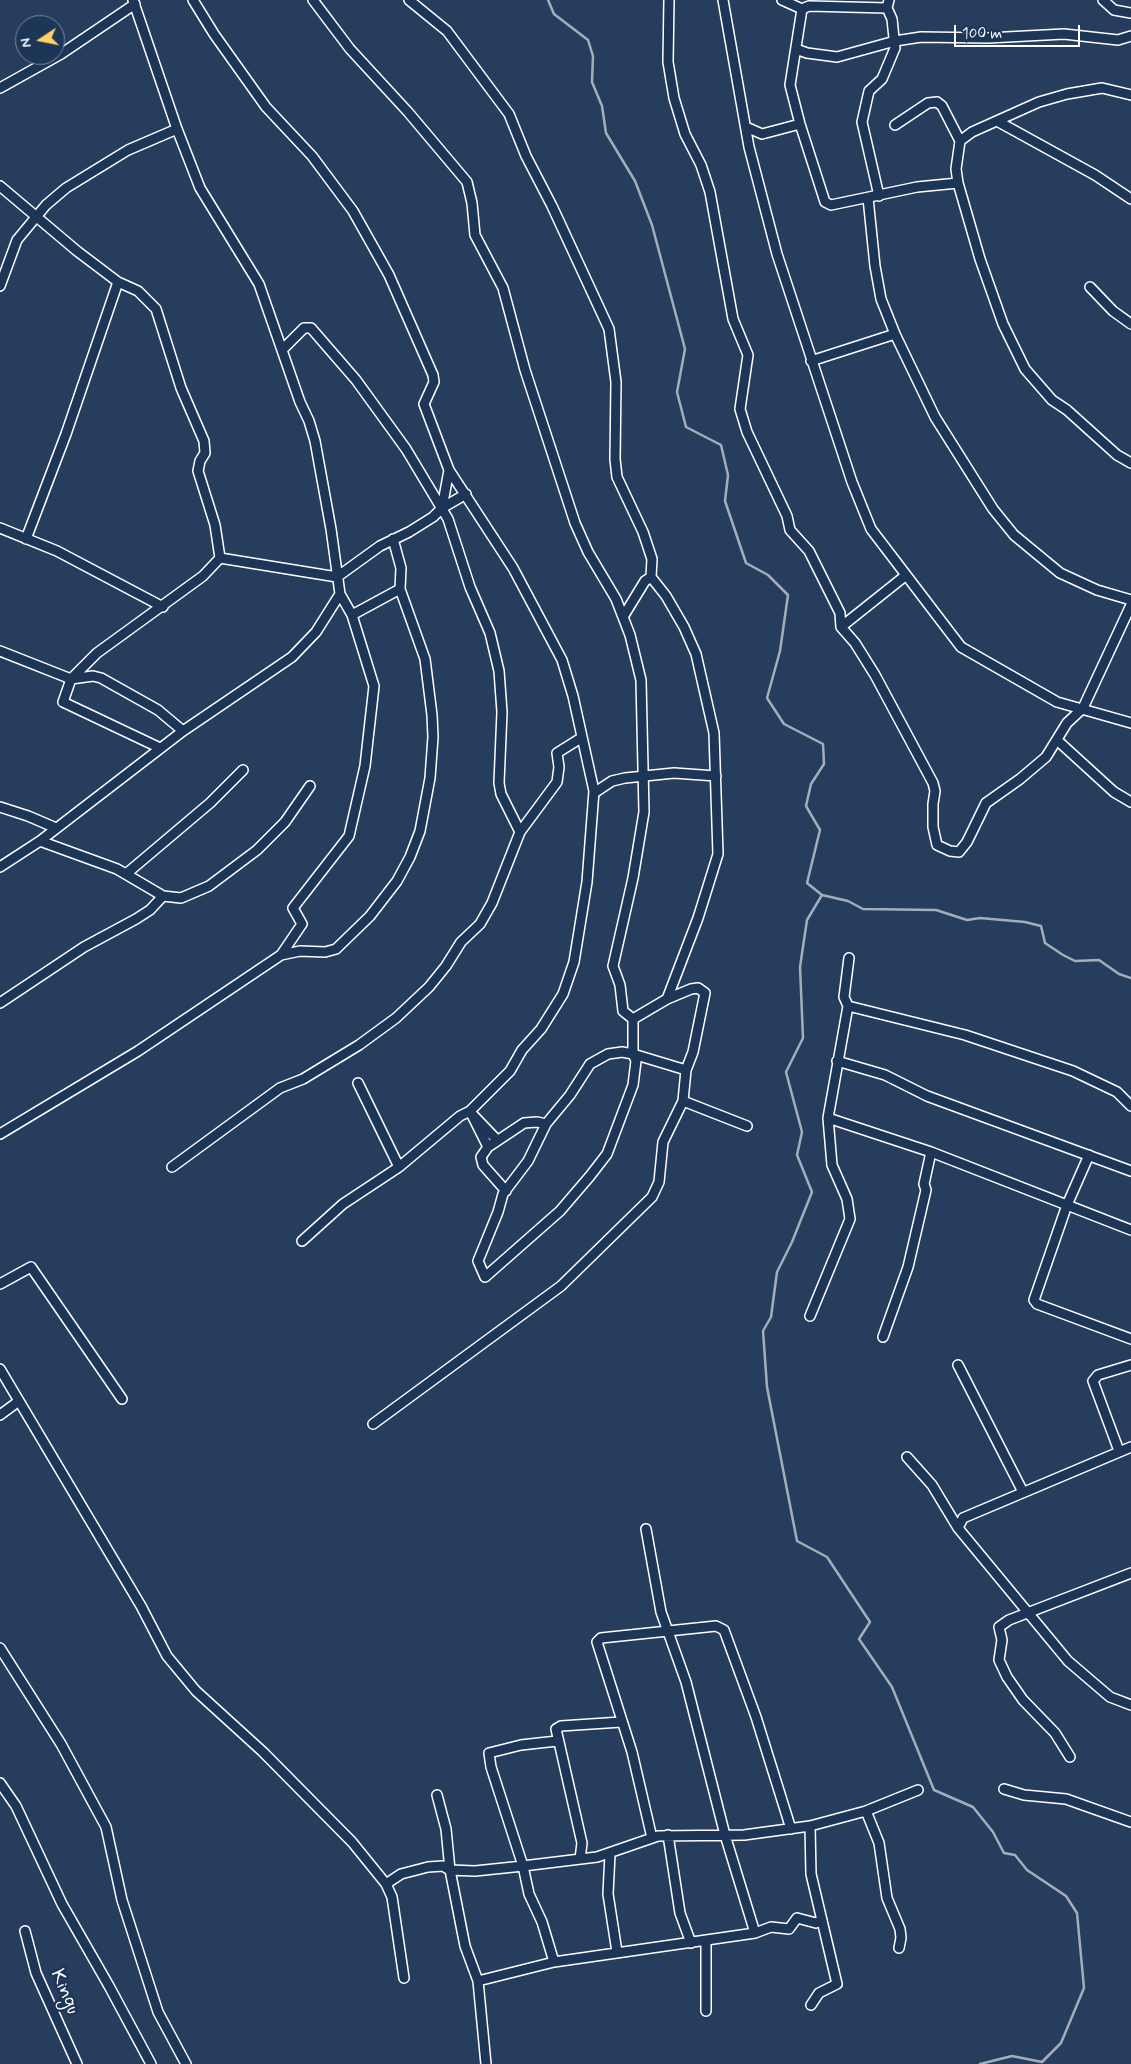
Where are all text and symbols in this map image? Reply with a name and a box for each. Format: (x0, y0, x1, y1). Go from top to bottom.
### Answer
north arrow (15, 15, 65, 65)
scale bar (956, 15, 1082, 47)
text: 100 m (962, 24, 1002, 44)
text: N (17, 36, 36, 49)
street label: Kingu (44, 1966, 84, 2018)

